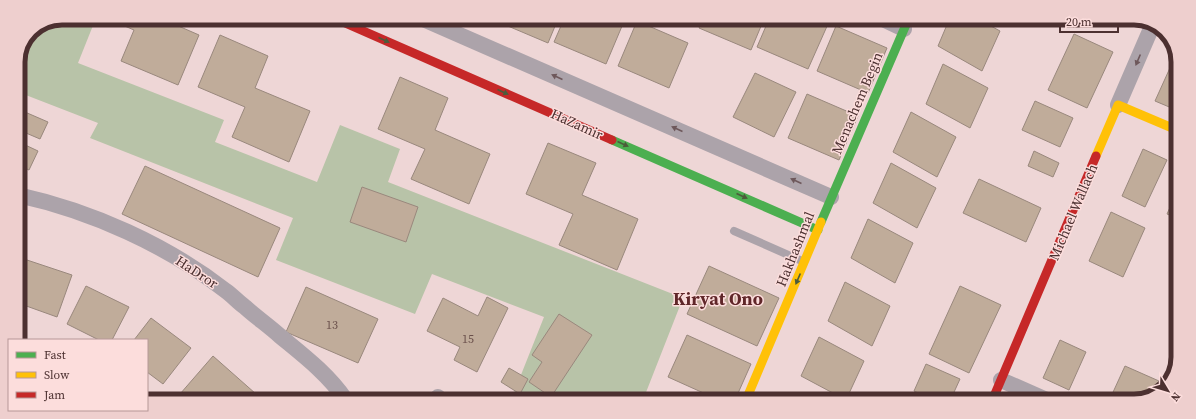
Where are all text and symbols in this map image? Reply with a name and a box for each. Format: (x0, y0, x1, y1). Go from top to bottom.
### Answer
scale bar (1060, 8, 1118, 34)
text: 20 m (1066, 14, 1092, 30)
one-way arrow (379, 37, 390, 43)
street label: Menachem Begin (826, 48, 888, 157)
one-way arrow (1134, 54, 1140, 66)
one-way arrow (552, 74, 563, 80)
one-way arrow (498, 89, 509, 95)
street label: HaZamir (548, 104, 606, 144)
one-way arrow (671, 126, 682, 132)
one-way arrow (617, 142, 629, 148)
street label: Michael Wallach (1044, 161, 1102, 263)
one-way arrow (789, 178, 801, 184)
one-way arrow (736, 194, 748, 200)
street label: Hakhashmal (771, 208, 819, 290)
street label: HaDror (172, 251, 222, 293)
one-way arrow (795, 273, 801, 284)
district label: Kiryat Ono (673, 286, 763, 311)
house number: 13 (326, 317, 338, 333)
house number: 15 (462, 331, 474, 347)
legend (8, 339, 148, 411)
text: Fast (44, 347, 66, 363)
text: Slow (44, 367, 70, 383)
north arrow (1148, 371, 1188, 411)
text: Jam (43, 387, 65, 403)
text: N (1167, 389, 1184, 405)

